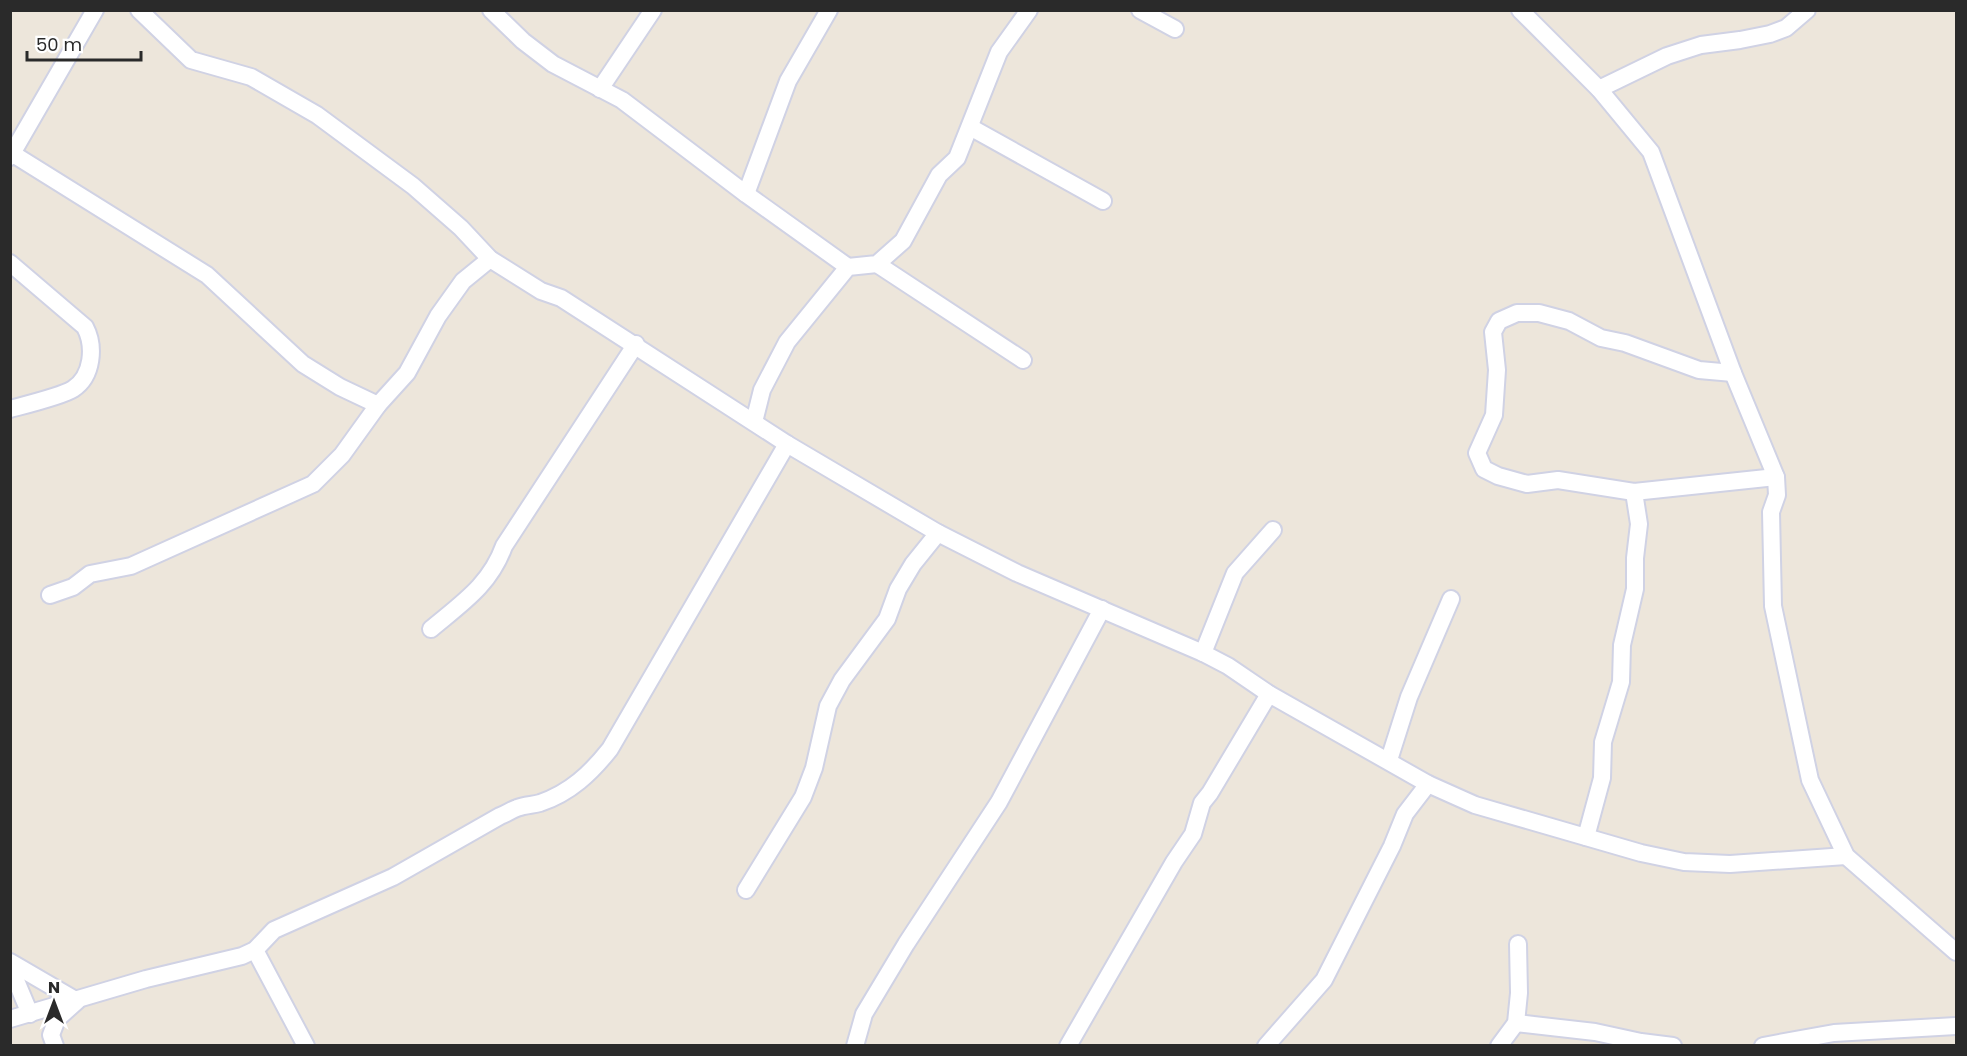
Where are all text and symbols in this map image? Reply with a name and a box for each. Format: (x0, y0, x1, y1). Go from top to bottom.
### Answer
scale bar (27, 24, 141, 62)
text: 50 m (36, 32, 82, 57)
north arrow (24, 972, 84, 1032)
text: N (48, 976, 60, 999)

